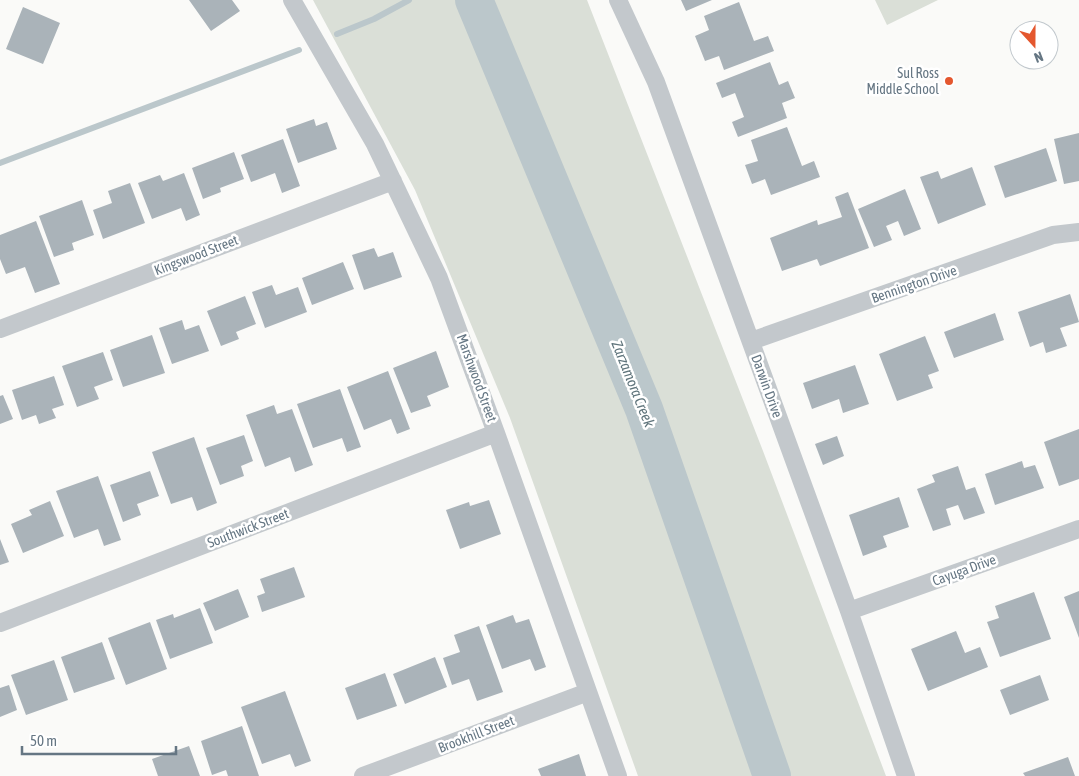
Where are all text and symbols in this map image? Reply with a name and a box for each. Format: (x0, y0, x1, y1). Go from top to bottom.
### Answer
north arrow (1009, 20, 1059, 70)
text: N (1032, 48, 1045, 66)
place label: Sul Ross Middle School (867, 65, 939, 97)
marker: Sul Ross Middle School (943, 75, 955, 87)
street label: Kingswood Street (152, 232, 240, 278)
street label: Bennington Drive (869, 262, 959, 306)
street label: Marshwood Street (454, 332, 500, 424)
water label: Zarzamora Creek (608, 338, 659, 430)
street label: Darwin Drive (748, 352, 786, 420)
street label: Southwick Street (205, 505, 291, 551)
street label: Cayuga Drive (930, 551, 998, 589)
street label: Brookhill Street (436, 712, 516, 756)
scale bar (22, 724, 176, 756)
text: 50 m (30, 732, 57, 749)

